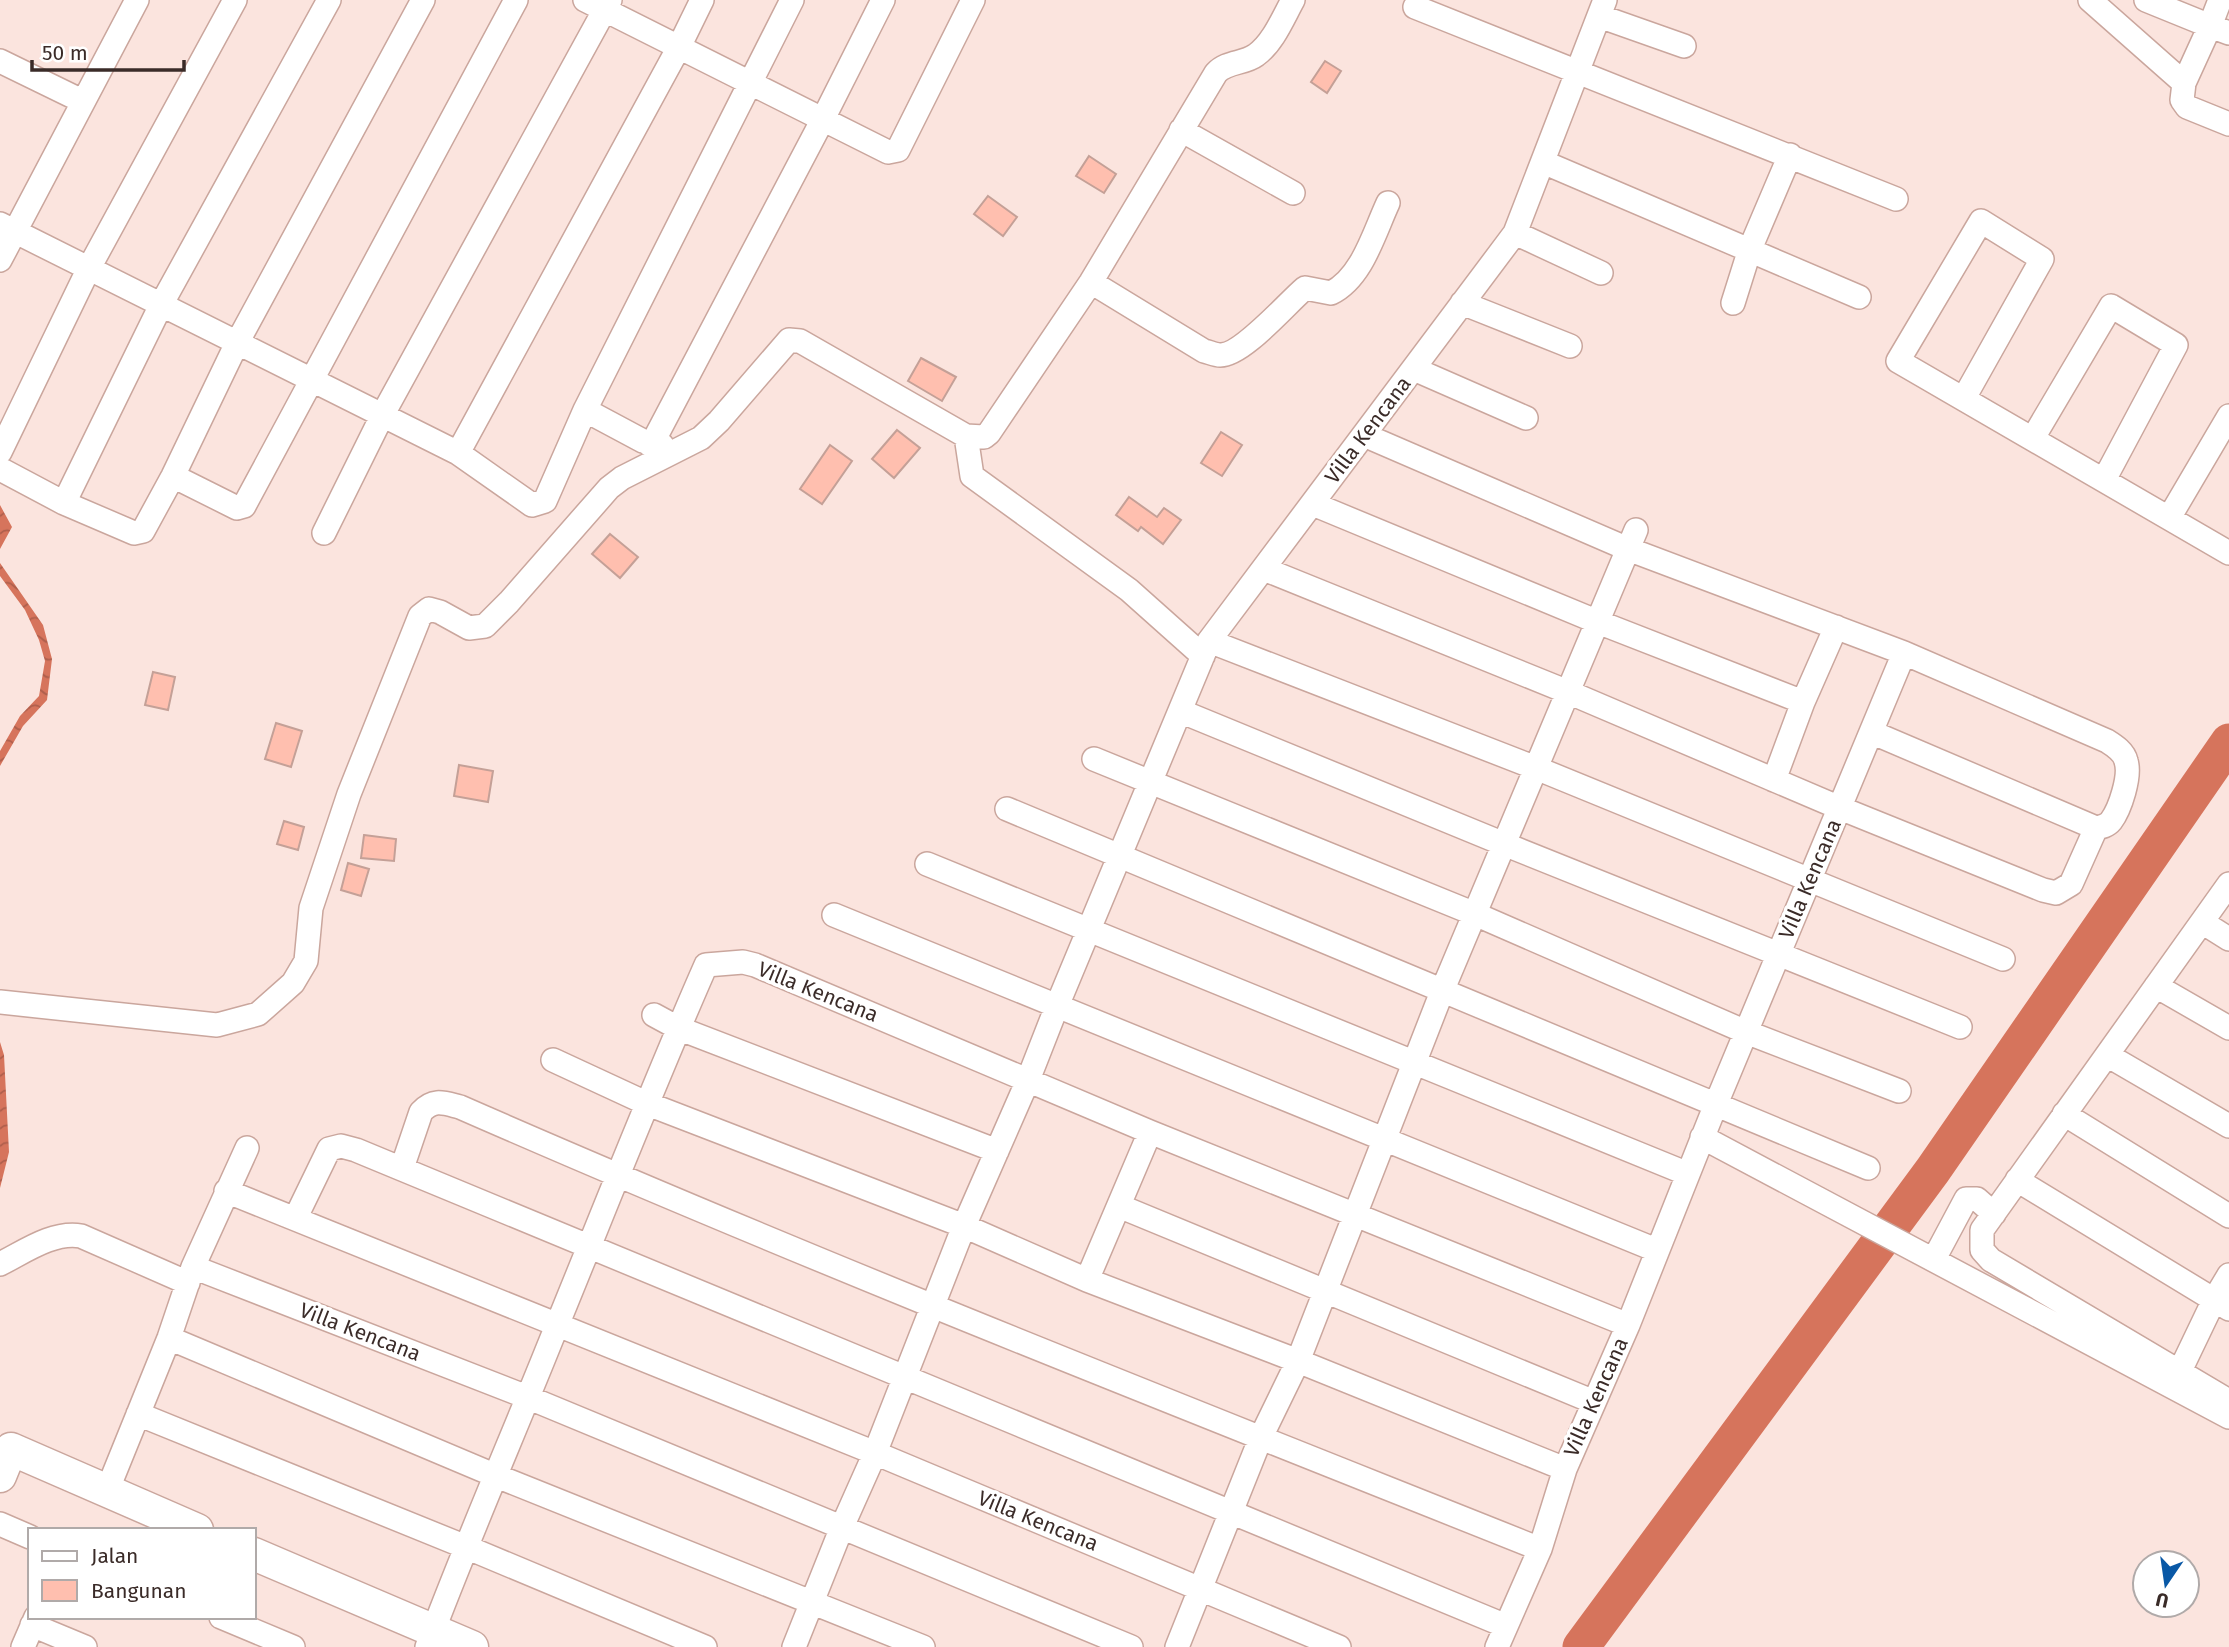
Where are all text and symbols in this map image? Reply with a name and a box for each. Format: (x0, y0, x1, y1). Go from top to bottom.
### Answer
scale bar (32, 28, 184, 72)
text: 50 m (42, 40, 88, 66)
street label: Villa Kencana (1319, 371, 1417, 489)
street label: Villa Kencana (1773, 815, 1847, 943)
street label: Villa Kencana (754, 956, 882, 1028)
street label: Villa Kencana (296, 1297, 424, 1367)
street label: Villa Kencana (1558, 1333, 1634, 1461)
street label: Villa Kencana (974, 1485, 1102, 1557)
legend (28, 1528, 256, 1619)
text: Jalan (91, 1543, 138, 1569)
north arrow (2131, 1549, 2201, 1619)
text: Bangunan (91, 1578, 186, 1604)
text: U (2154, 1587, 2171, 1613)

